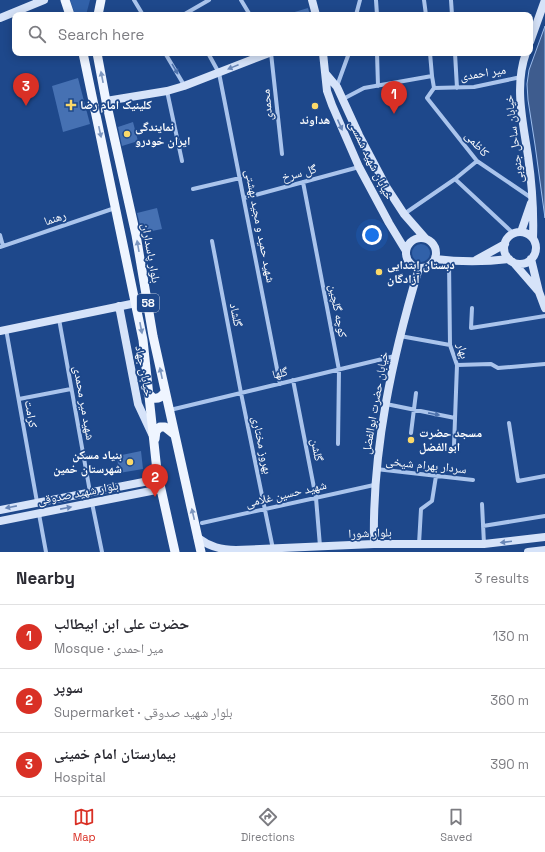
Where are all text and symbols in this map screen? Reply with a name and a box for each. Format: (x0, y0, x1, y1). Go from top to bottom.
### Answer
search box (12, 12, 533, 56)
icon: search (26, 23, 48, 45)
text: Search here (58, 25, 144, 44)
street label: میر احمدی (459, 61, 507, 85)
one-way arrow (171, 63, 178, 75)
one-way arrow (226, 65, 238, 71)
one-way arrow (99, 71, 105, 83)
pin: 3 (13, 73, 39, 106)
pin: 1 (381, 81, 407, 114)
street label: محمدی (257, 88, 277, 122)
street label: خیابان ساحل جنوبی (501, 94, 527, 184)
place label: کلینیک امام رضا (80, 97, 152, 113)
marker: کلینیک امام رضا (65, 99, 77, 111)
marker: هداوند (310, 101, 320, 111)
place label: هداوند (300, 112, 330, 128)
street label: خیابان شهید شمسی (345, 118, 397, 203)
place label: نمایندگی ایران خودرو (135, 119, 190, 149)
one-way arrow (337, 119, 343, 130)
one-way arrow (98, 126, 104, 138)
street label: کاظمی (461, 128, 493, 160)
marker: نمایندگی ایران خودرو (122, 129, 132, 139)
street label: گل سرخ (280, 161, 318, 185)
street label: شهید حمید و مجید بهشتی (241, 168, 279, 284)
street label: رهنما (42, 207, 68, 229)
street label: بلوار پاسداران (138, 222, 164, 284)
your location (362, 225, 382, 245)
one-way arrow (135, 239, 141, 252)
place label: دبستان ابتدایی آزادگان (387, 257, 455, 287)
marker: دبستان ابتدایی آزادگان (374, 267, 384, 277)
street label: کوچه گلچین (325, 283, 351, 339)
road number: 58 (137, 294, 159, 312)
street label: گلشاد (226, 302, 246, 328)
one-way arrow (138, 322, 144, 334)
street label: بهار (453, 341, 473, 360)
street label: خیابان جهاد (131, 344, 157, 398)
street label: خیابان حضرت ابوالفضل (358, 350, 392, 456)
street label: گلها (271, 363, 289, 383)
street label: شهید میر محمدی (70, 365, 98, 441)
one-way arrow (158, 367, 164, 380)
street label: کرامت (21, 399, 41, 429)
one-way arrow (428, 411, 440, 417)
street label: بهروز مختاری (248, 415, 276, 475)
place label: مسجد حضرت ابوالفضل (419, 425, 482, 455)
marker: مسجد حضرت ابوالفضل (406, 435, 416, 445)
street label: گلشن (307, 437, 327, 463)
place label: بنیاد مسکن شهرستان خمین (53, 447, 122, 477)
street label: سردار بهرام شیخی (385, 453, 467, 477)
marker: بنیاد مسکن شهرستان خمین (125, 457, 135, 467)
pin: 2 (142, 464, 168, 497)
street label: بلوار شهید صدوقی (36, 477, 120, 509)
street label: شهید حسین غلامی (244, 477, 328, 511)
one-way arrow (60, 504, 72, 510)
one-way arrow (5, 505, 17, 511)
one-way arrow (189, 508, 195, 520)
street label: بلوار شورا (348, 524, 392, 542)
one-way arrow (500, 539, 512, 545)
text: Nearby (16, 567, 75, 589)
text: 3 results (475, 570, 529, 587)
text: حضرت علی ابن ابیطالب (54, 614, 189, 633)
text: 1 (26, 628, 32, 645)
text: 130 m (493, 628, 529, 645)
text: Mosque · میر احمدی (54, 640, 163, 657)
text: سوپر (54, 678, 83, 697)
text: 2 (25, 692, 33, 709)
text: 360 m (490, 692, 529, 709)
text: Supermarket · بلوار شهید صدوقی (54, 704, 232, 721)
text: بیمارستان امام خمینی (54, 744, 176, 763)
text: 3 (25, 756, 33, 773)
text: 390 m (490, 756, 529, 773)
text: Hospital (54, 769, 106, 786)
tab: Map (73, 806, 96, 844)
tab: Directions (241, 806, 295, 844)
tab: Saved (440, 806, 472, 844)

